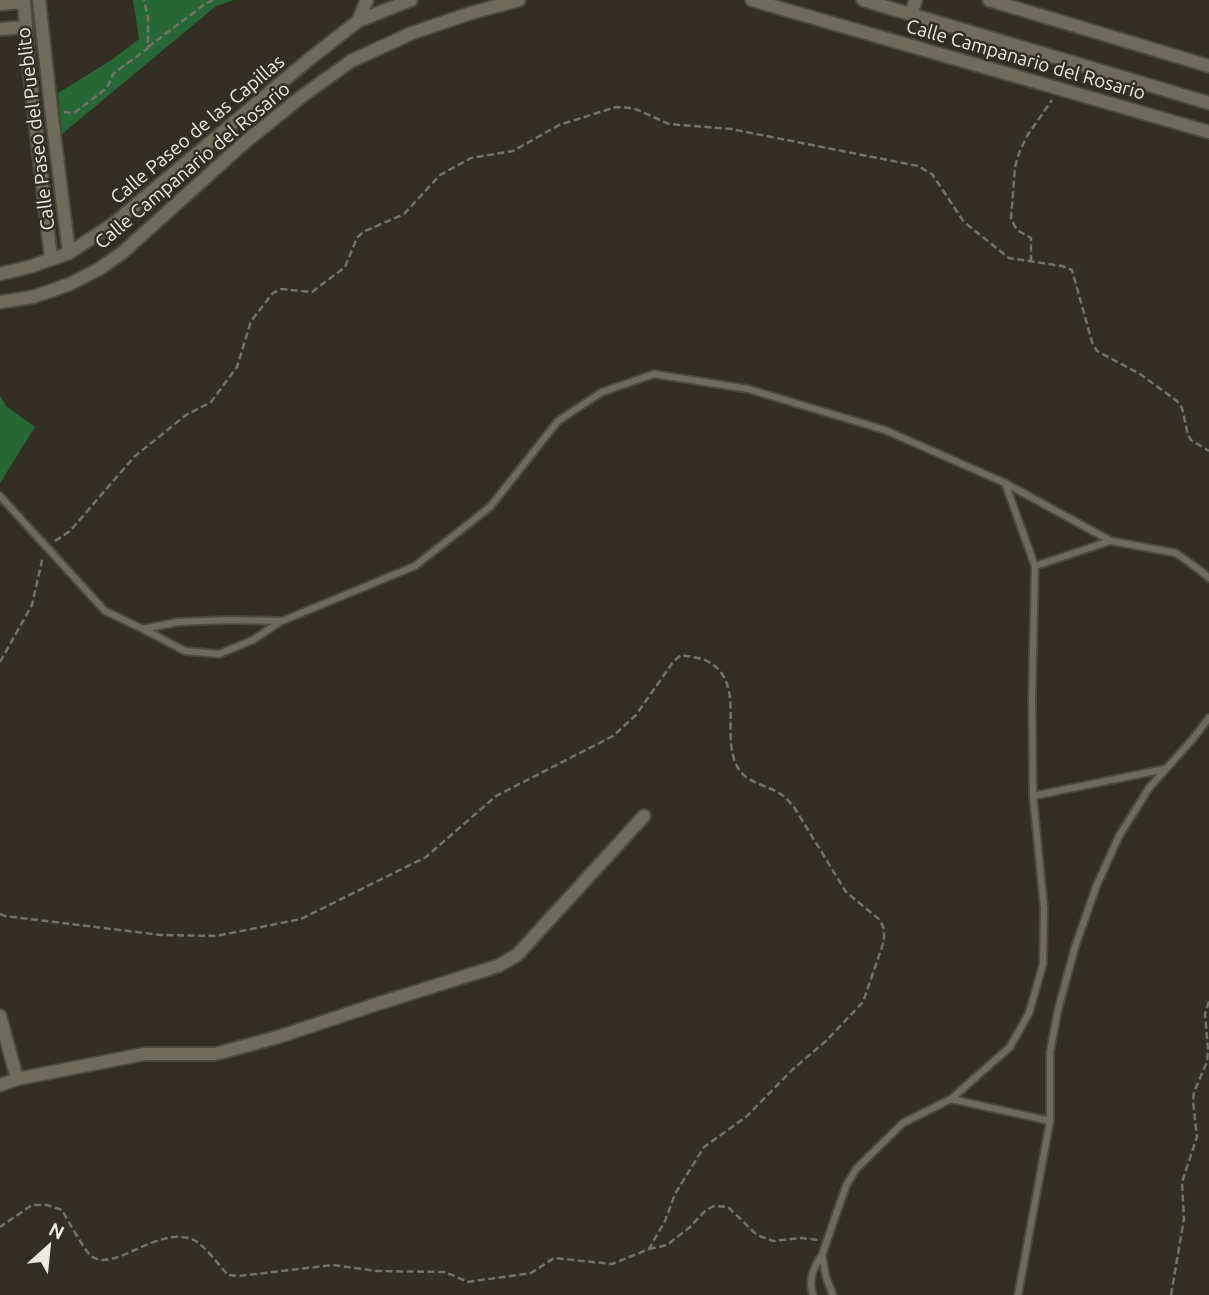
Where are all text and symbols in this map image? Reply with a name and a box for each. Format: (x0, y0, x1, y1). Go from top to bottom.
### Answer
street label: Calle Campanario del Rosario (904, 14, 1148, 104)
street label: Calle Paseo del Pueblito (12, 26, 58, 232)
street label: Calle Paseo de las Capillas (106, 50, 288, 208)
street label: Calle Campanario del Rosario (90, 77, 294, 253)
north arrow (14, 1211, 84, 1281)
text: N (45, 1218, 68, 1244)

